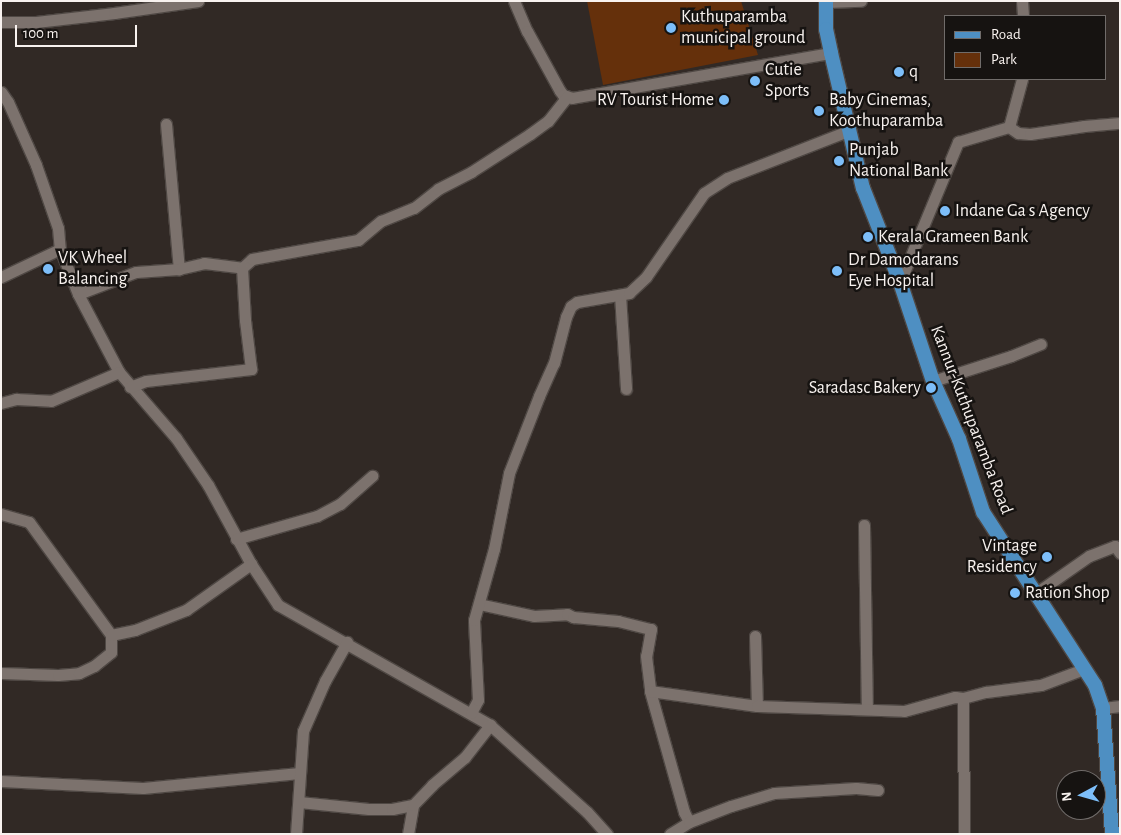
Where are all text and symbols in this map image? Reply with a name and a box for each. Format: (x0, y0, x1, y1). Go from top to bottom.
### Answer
place label: Kuthuparamba municipal ground (681, 7, 805, 50)
scale bar (18, 15, 140, 47)
legend (944, 15, 1106, 80)
marker: Kuthuparamba municipal ground (665, 22, 677, 34)
text: 100 m (23, 26, 58, 41)
text: Road (991, 27, 1021, 42)
text: Park (991, 52, 1017, 67)
place label: Cutie Sports (765, 60, 810, 102)
place label: q (909, 61, 918, 83)
marker: q (893, 66, 905, 78)
marker: Cutie Sports (749, 75, 761, 87)
place label: RV Tourist Home (597, 89, 714, 111)
place label: Baby Cinemas, Koothuparamba (829, 90, 943, 132)
marker: RV Tourist Home (718, 94, 730, 106)
marker: Baby Cinemas, Koothuparamba (813, 105, 825, 117)
place label: Punjab National Bank (849, 140, 948, 182)
marker: Punjab National Bank (833, 155, 845, 167)
place label: Indane Ga s Agency (955, 200, 1090, 222)
marker: Indane Ga s Agency (939, 205, 951, 217)
place label: Kerala Grameen Bank (878, 226, 1028, 248)
marker: Kerala Grameen Bank (862, 231, 874, 243)
place label: VK Wheel Balancing (58, 248, 127, 290)
place label: Dr Damodarans Eye Hospital (848, 250, 959, 292)
marker: VK Wheel Balancing (42, 263, 54, 275)
marker: Dr Damodarans Eye Hospital (830, 264, 844, 278)
street label: Kannur-Kuthuparamba Road (925, 323, 1017, 517)
place label: Saradasc Bakery (809, 377, 921, 399)
marker: Saradasc Bakery (925, 382, 937, 394)
place label: Vintage Residency (967, 536, 1037, 578)
marker: Vintage Residency (1041, 551, 1053, 563)
place label: Ration Shop (1025, 582, 1110, 604)
marker: Ration Shop (1009, 587, 1021, 599)
north arrow (1056, 770, 1106, 820)
text: N (1060, 791, 1075, 802)

